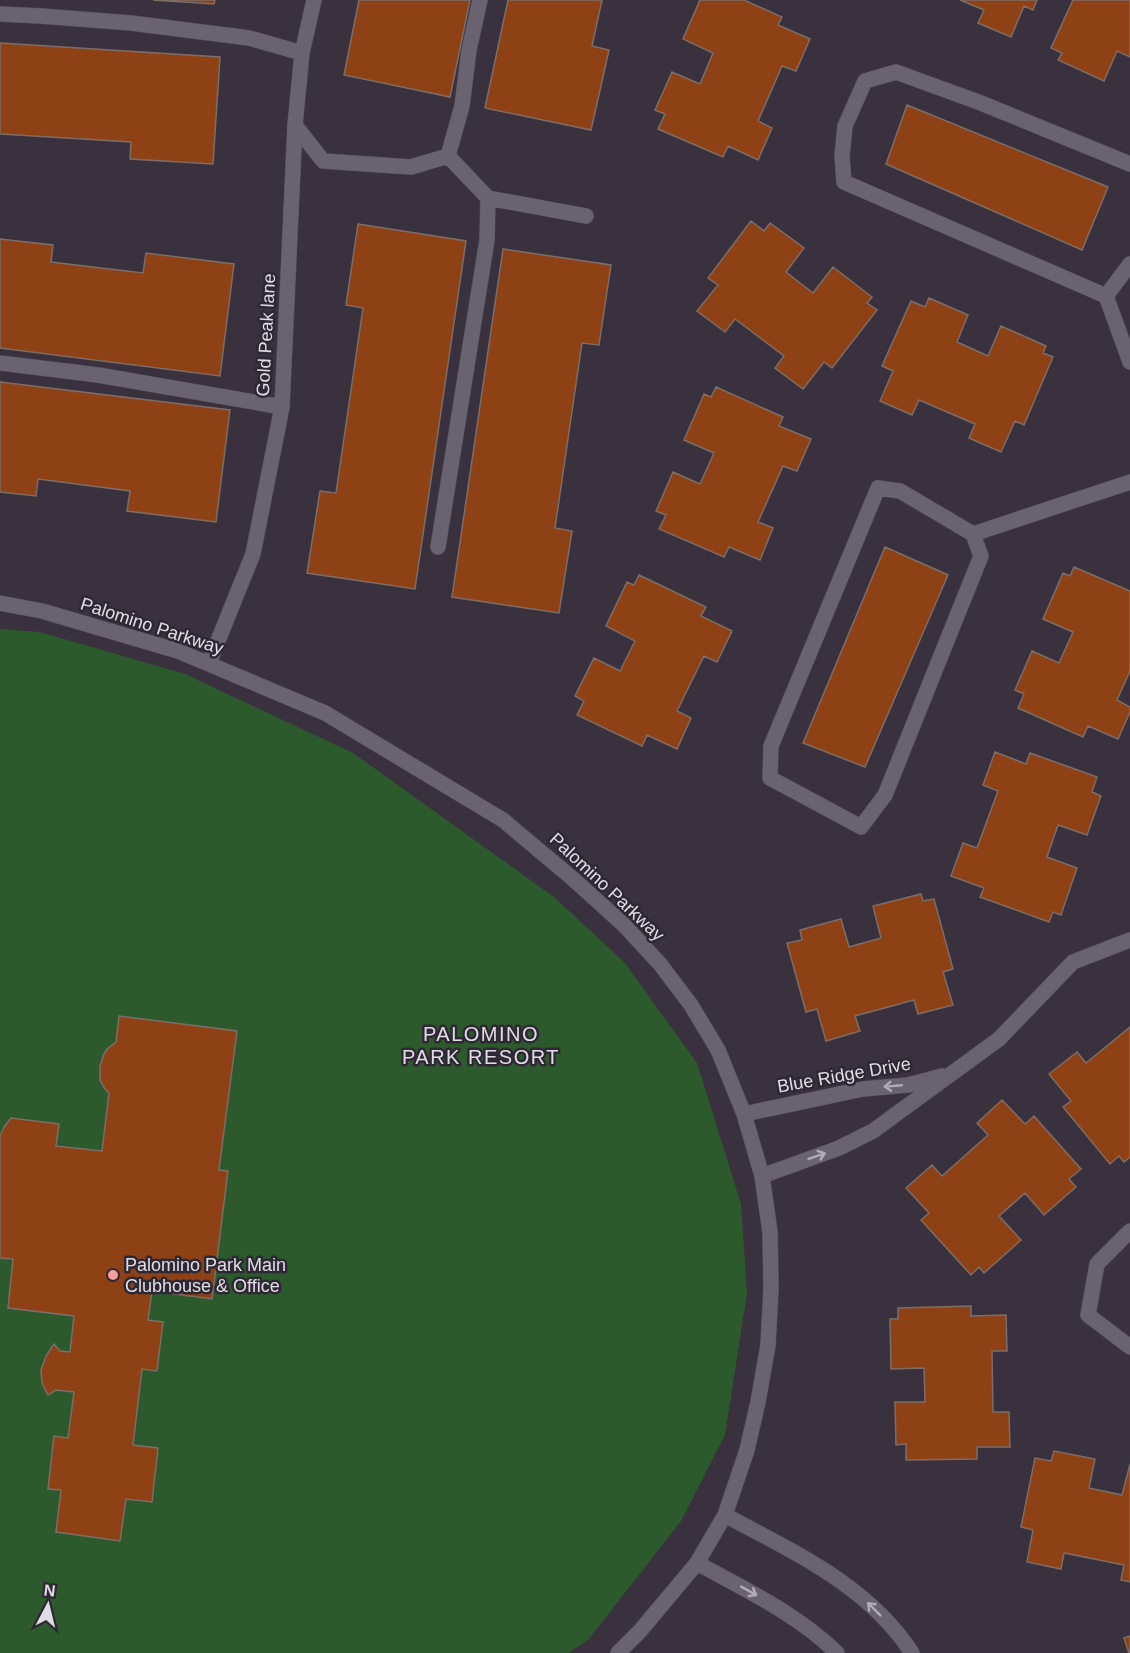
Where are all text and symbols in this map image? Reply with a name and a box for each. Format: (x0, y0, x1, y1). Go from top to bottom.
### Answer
street label: Gold Peak lane (253, 273, 279, 397)
street label: Palomino Parkway (78, 593, 226, 659)
street label: Palomino Parkway (546, 829, 668, 945)
district label: PALOMINO PARK RESORT (402, 1023, 560, 1068)
street label: Blue Ridge Drive (776, 1053, 912, 1097)
one-way arrow (884, 1081, 904, 1092)
one-way arrow (807, 1150, 826, 1161)
place label: Palomino Park Main Clubhouse & Office (125, 1255, 286, 1296)
marker: Palomino Park Main Clubhouse & Office (106, 1268, 120, 1282)
north arrow (18, 1575, 78, 1635)
text: N (43, 1581, 57, 1600)
one-way arrow (740, 1586, 757, 1598)
one-way arrow (867, 1601, 881, 1616)

